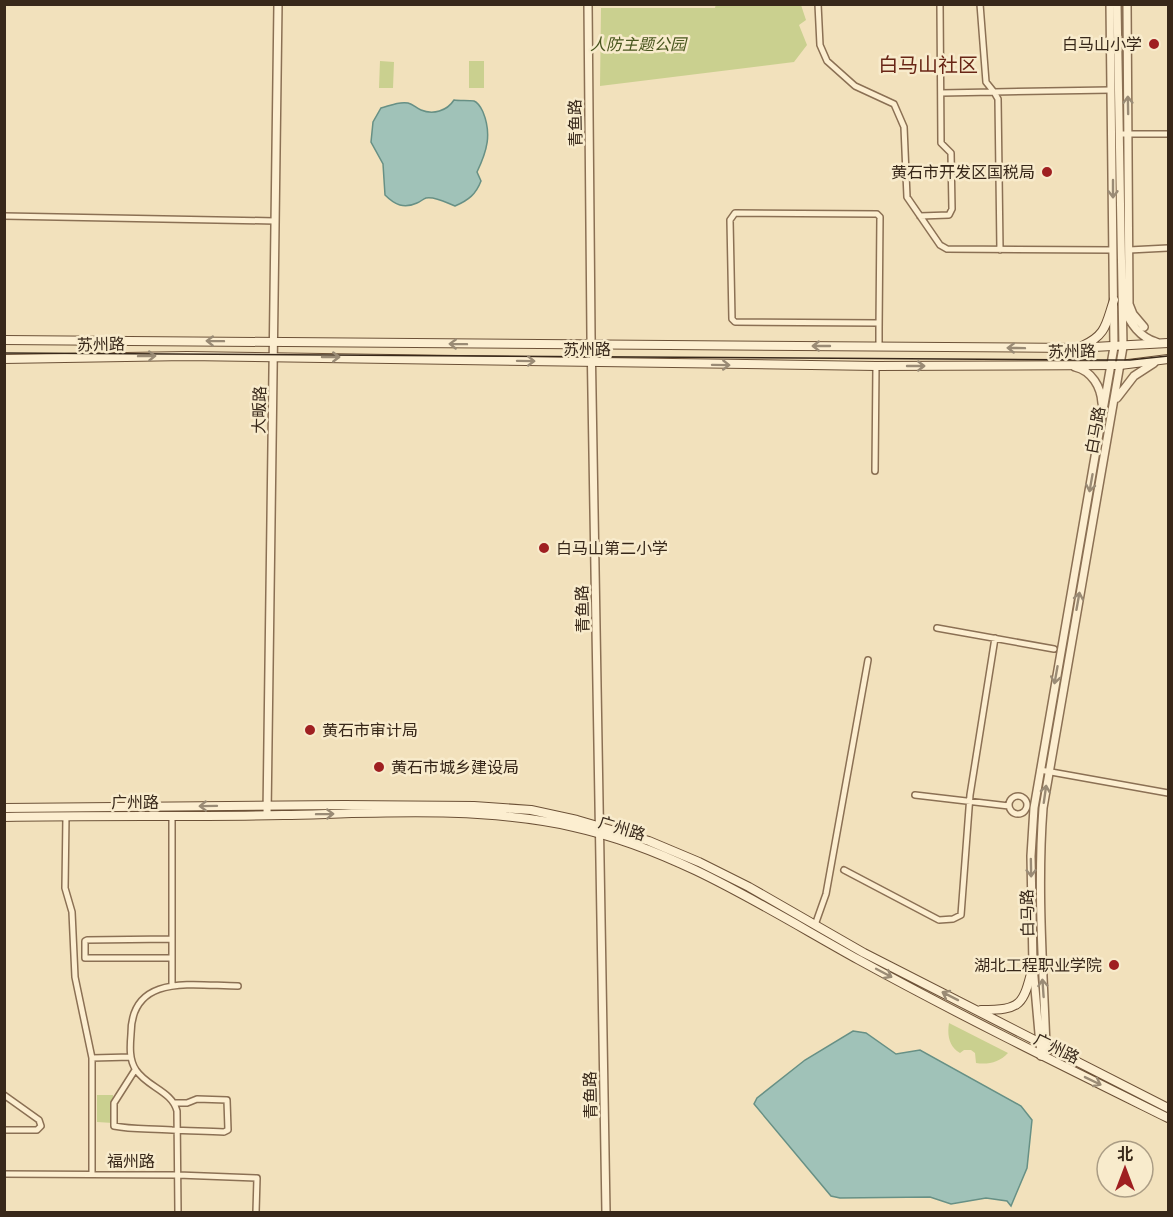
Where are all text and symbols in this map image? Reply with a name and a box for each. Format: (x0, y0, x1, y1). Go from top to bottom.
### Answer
park label: 人防主题公园 (590, 35, 688, 54)
place label: 白马山小学 (1062, 35, 1142, 54)
marker: 白马山小学 (1147, 37, 1161, 51)
district label: 白马山社区 (878, 53, 978, 77)
one-way arrow (1122, 96, 1133, 116)
street label: 青鱼路 (566, 99, 585, 147)
place label: 黄石市开发区国税局 (891, 163, 1035, 182)
marker: 黄石市开发区国税局 (1040, 165, 1054, 179)
one-way arrow (1107, 178, 1119, 198)
street label: 苏州路 (77, 335, 125, 354)
one-way arrow (205, 335, 225, 347)
one-way arrow (449, 338, 469, 349)
street label: 苏州路 (563, 340, 611, 359)
one-way arrow (812, 340, 832, 352)
one-way arrow (1007, 342, 1027, 354)
street label: 苏州路 (1048, 342, 1096, 361)
one-way arrow (136, 351, 156, 362)
one-way arrow (321, 351, 341, 363)
one-way arrow (516, 356, 536, 367)
one-way arrow (711, 359, 731, 370)
one-way arrow (906, 360, 926, 372)
street label: 大畈路 (250, 386, 269, 434)
street label: 白马路 (1082, 405, 1109, 455)
one-way arrow (1085, 473, 1096, 492)
place label: 白马山第二小学 (556, 539, 668, 558)
marker: 白马山第二小学 (537, 541, 551, 555)
street label: 青鱼路 (573, 585, 592, 633)
one-way arrow (1073, 592, 1084, 612)
one-way arrow (1051, 664, 1062, 684)
place label: 黄石市审计局 (322, 721, 418, 740)
marker: 黄石市审计局 (303, 723, 317, 737)
place label: 黄石市城乡建设局 (391, 758, 519, 777)
marker: 黄石市城乡建设局 (372, 760, 386, 774)
one-way arrow (1040, 784, 1051, 804)
street label: 广州路 (111, 793, 159, 812)
one-way arrow (199, 800, 219, 812)
one-way arrow (315, 808, 335, 820)
street label: 广州路 (596, 812, 648, 845)
one-way arrow (1025, 857, 1037, 877)
street label: 白马路 (1018, 889, 1037, 937)
place label: 湖北工程职业学院 (974, 956, 1102, 975)
marker: 湖北工程职业学院 (1107, 958, 1121, 972)
one-way arrow (875, 968, 893, 979)
one-way arrow (1037, 979, 1048, 999)
one-way arrow (941, 989, 959, 1001)
street label: 广州路 (1031, 1029, 1083, 1068)
street label: 青鱼路 (581, 1071, 600, 1119)
one-way arrow (1084, 1076, 1102, 1087)
north arrow (1095, 1139, 1155, 1199)
text: 北 (1117, 1145, 1133, 1164)
street label: 福州路 (107, 1152, 155, 1171)

